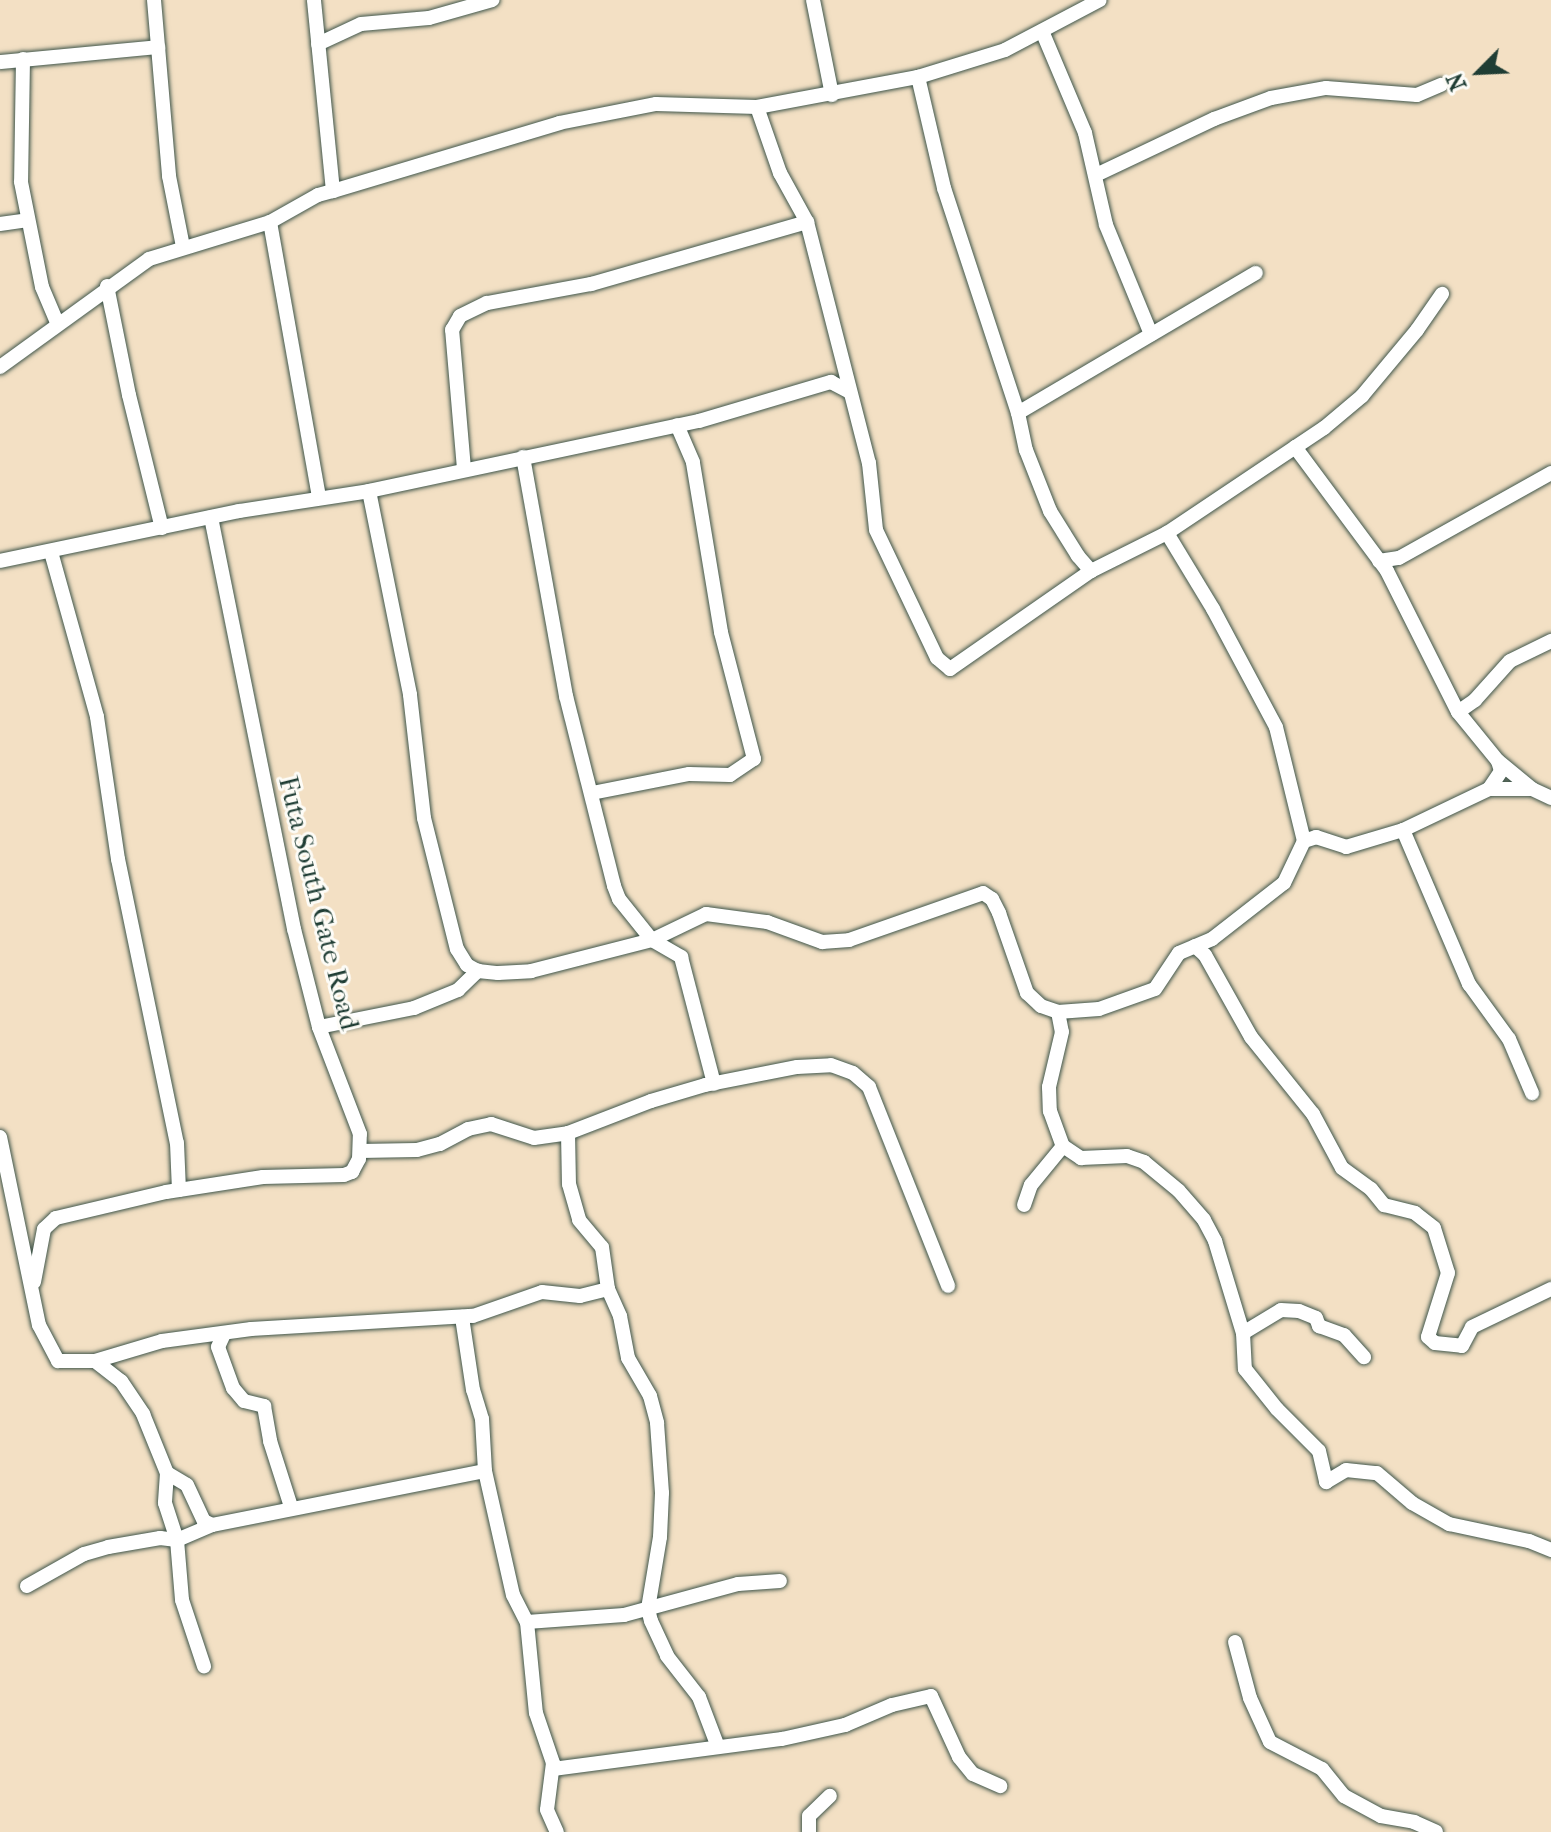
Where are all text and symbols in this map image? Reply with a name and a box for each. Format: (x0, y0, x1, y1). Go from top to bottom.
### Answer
north arrow (1439, 32, 1519, 112)
text: N (1442, 69, 1472, 95)
street label: Futa South Gate Road (271, 773, 367, 1033)

